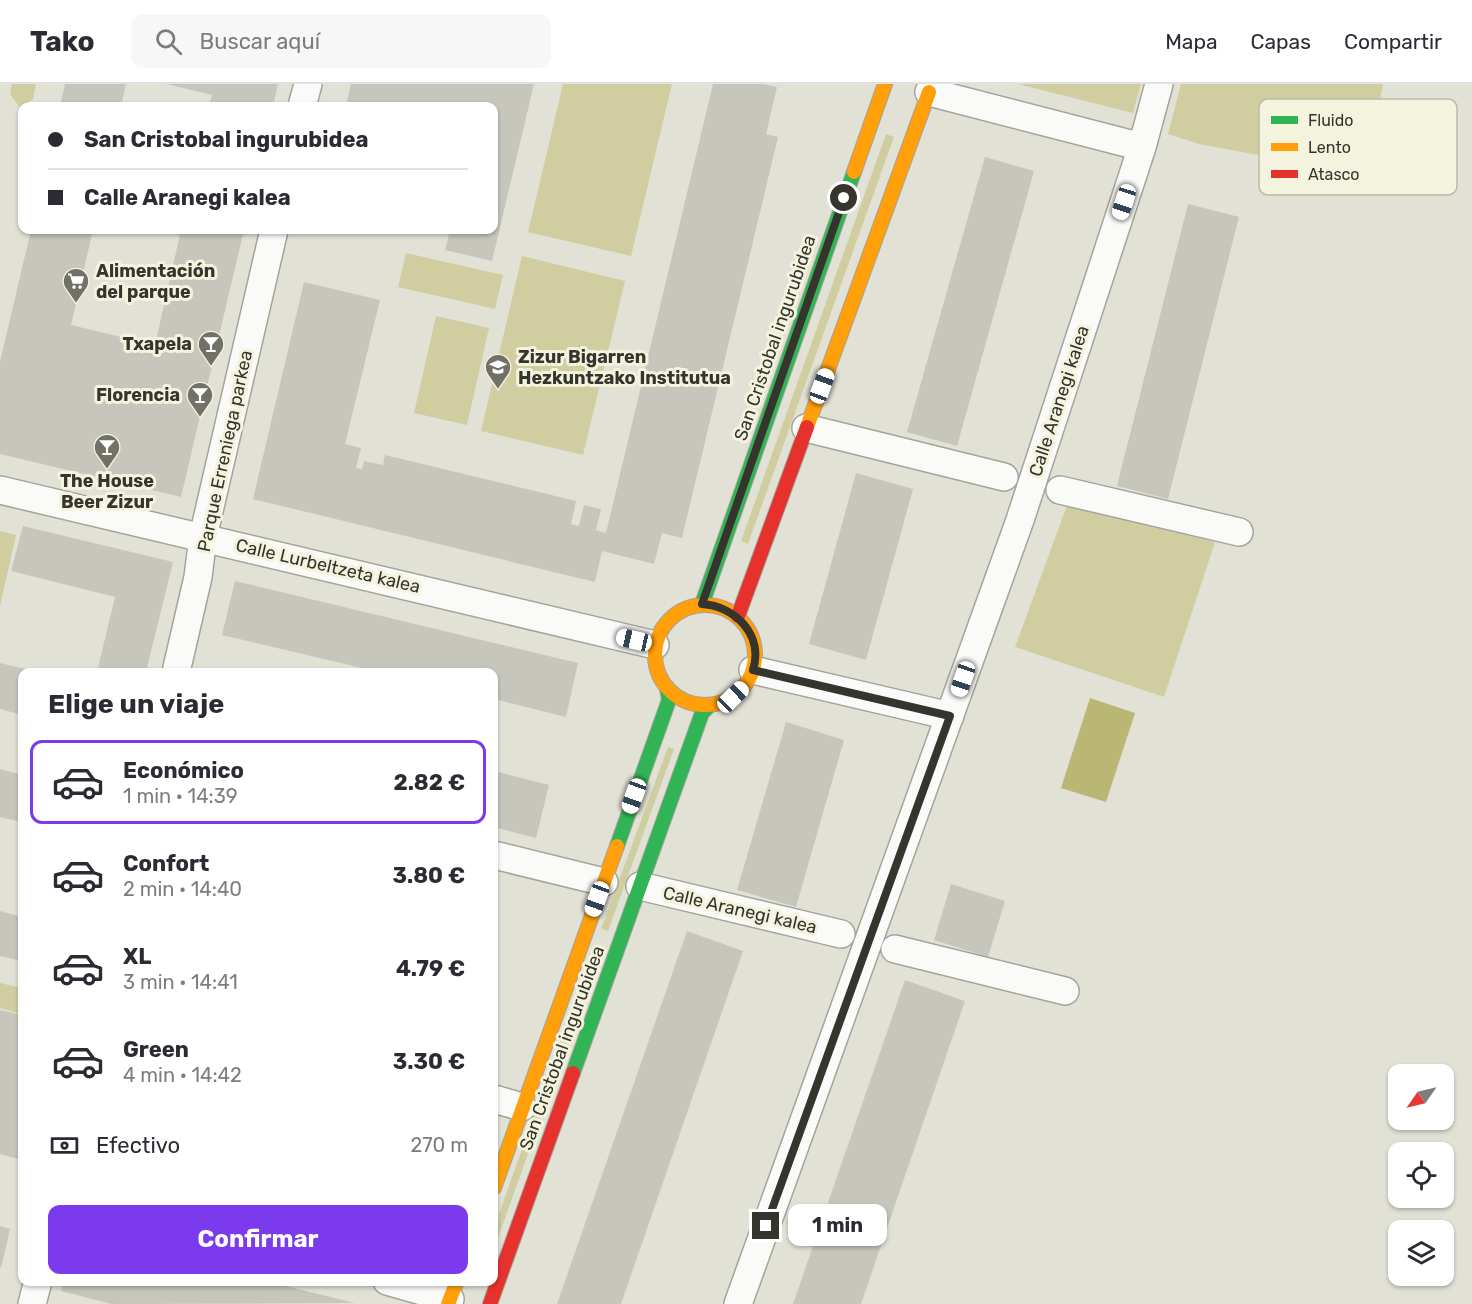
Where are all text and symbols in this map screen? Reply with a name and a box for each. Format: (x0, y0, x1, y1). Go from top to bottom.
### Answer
search box (131, 14, 551, 68)
text: Tako (30, 25, 95, 58)
icon: search (152, 25, 185, 58)
text: Buscar aquí (200, 28, 320, 55)
text: Mapa (1165, 29, 1218, 54)
text: Capas (1251, 29, 1311, 54)
text: Compartir (1344, 29, 1442, 54)
legend (1259, 99, 1457, 195)
text: Fluido (1308, 111, 1353, 130)
text: San Cristobal ingurubidea (84, 126, 368, 153)
text: Lento (1308, 138, 1351, 157)
text: Atasco (1308, 165, 1360, 184)
car (1110, 182, 1138, 222)
text: Calle Aranegi kalea (84, 184, 291, 211)
route start (830, 184, 857, 211)
street label: San Cristobal ingurubidea (729, 232, 821, 444)
place label: Alimentación del parque (96, 260, 215, 303)
supermarket icon: Alimentación del parque (61, 266, 91, 304)
street label: Calle Aranegi kalea (1024, 323, 1094, 479)
bar icon: Txapela (196, 329, 226, 367)
place label: Txapela (123, 333, 192, 355)
place label: Zizur Bigarren Hezkuntzako Institutua (518, 346, 731, 389)
street label: Parque Erreniega parkea (193, 348, 257, 554)
school or university icon: Zizur Bigarren Hezkuntzako Institutua (483, 352, 513, 390)
car (807, 366, 837, 406)
bar icon: Florencia (185, 380, 215, 418)
place label: Florencia (96, 384, 180, 406)
bar icon: The House Beer Zizur (92, 432, 122, 470)
place label: The House Beer Zizur (60, 470, 154, 513)
street label: Calle Lurbeltzeta kalea (234, 534, 422, 598)
car (614, 627, 654, 653)
car (949, 659, 977, 699)
car (714, 678, 752, 716)
text: Elige un viaje (48, 688, 224, 720)
icon: car (51, 755, 105, 809)
text: Económico (123, 757, 244, 784)
text: 2.82 € (393, 769, 465, 796)
car (619, 776, 649, 816)
text: 1 min · 14:39 (123, 784, 238, 808)
icon: car (51, 848, 105, 902)
text: Confort (123, 850, 209, 877)
text: 3.80 € (393, 862, 465, 889)
text: 2 min · 14:40 (123, 877, 242, 901)
car (582, 879, 612, 919)
street label: Calle Aranegi kalea (661, 882, 819, 938)
icon: car (51, 941, 105, 995)
text: XL (123, 943, 151, 970)
street label: San Cristobal ingurubidea (515, 943, 609, 1153)
text: 4.79 € (396, 955, 465, 982)
text: 3 min · 14:41 (123, 970, 238, 994)
icon: car (51, 1034, 105, 1088)
text: Green (123, 1036, 189, 1063)
text: 3.30 € (393, 1048, 465, 1075)
text: 4 min · 14:42 (123, 1063, 242, 1087)
north arrow (1388, 1064, 1454, 1130)
map controls (1388, 1064, 1454, 1286)
icon: cash (48, 1129, 81, 1162)
text: Efectivo (96, 1132, 180, 1159)
text: 270 m (411, 1133, 468, 1157)
button: locate (1388, 1142, 1454, 1208)
button: Confirmar (48, 1205, 468, 1274)
callout: 1 min (787, 1205, 886, 1247)
route end (752, 1212, 779, 1239)
text: 1 min (812, 1213, 863, 1237)
button: layers (1388, 1220, 1454, 1286)

